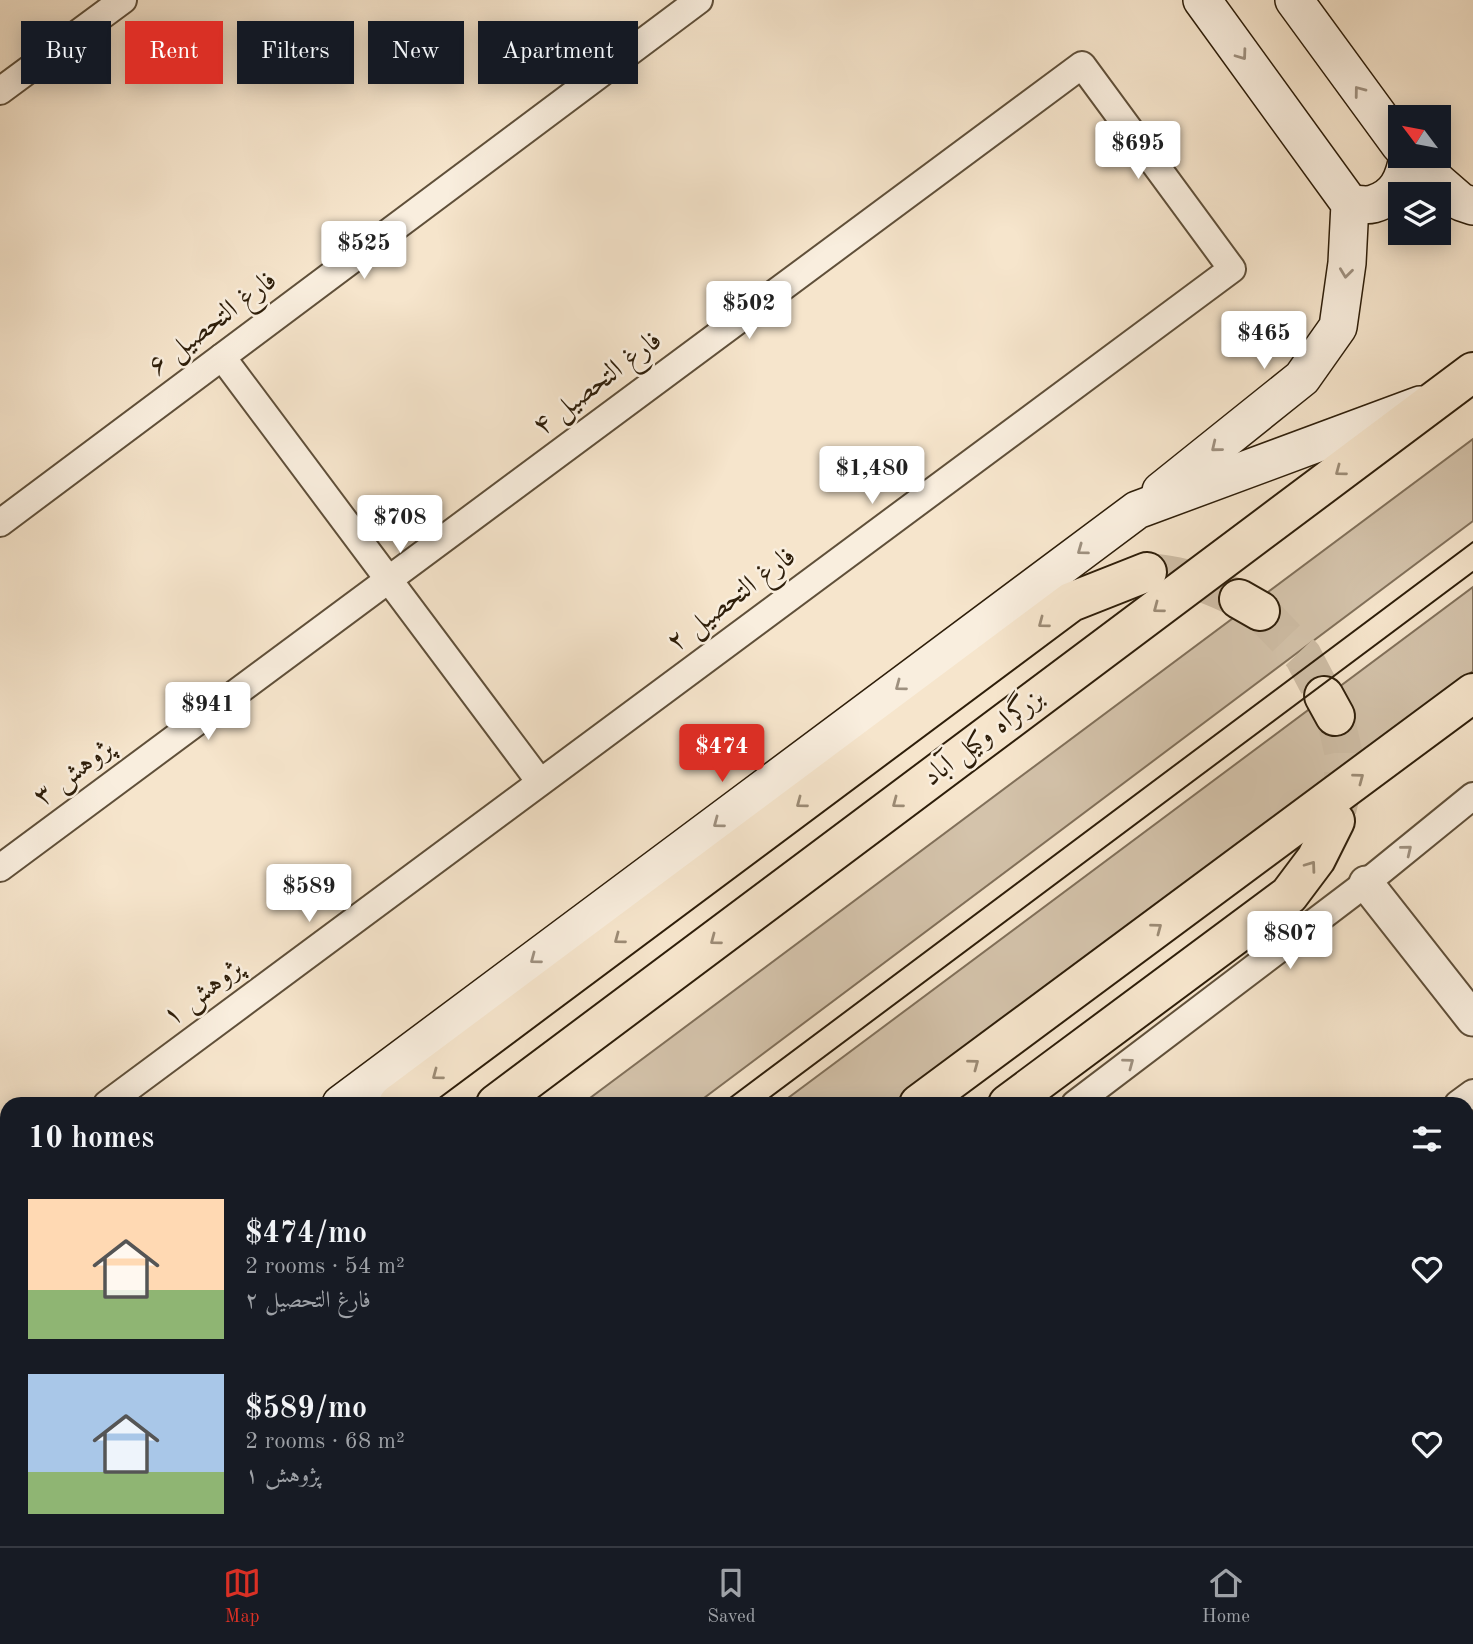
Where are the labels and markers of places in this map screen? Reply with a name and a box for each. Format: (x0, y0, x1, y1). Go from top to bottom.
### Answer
pin: $695 (1097, 122, 1179, 181)
pin: $525 (323, 222, 405, 281)
pin: $502 (708, 282, 790, 341)
pin: $465 (1223, 312, 1305, 371)
pin: $1,480 (815, 447, 929, 506)
pin: $708 (359, 496, 441, 555)
pin: $941 (167, 682, 249, 742)
pin: $474 (681, 724, 763, 784)
pin: $589 (268, 864, 350, 924)
pin: $807 (1249, 912, 1331, 971)

